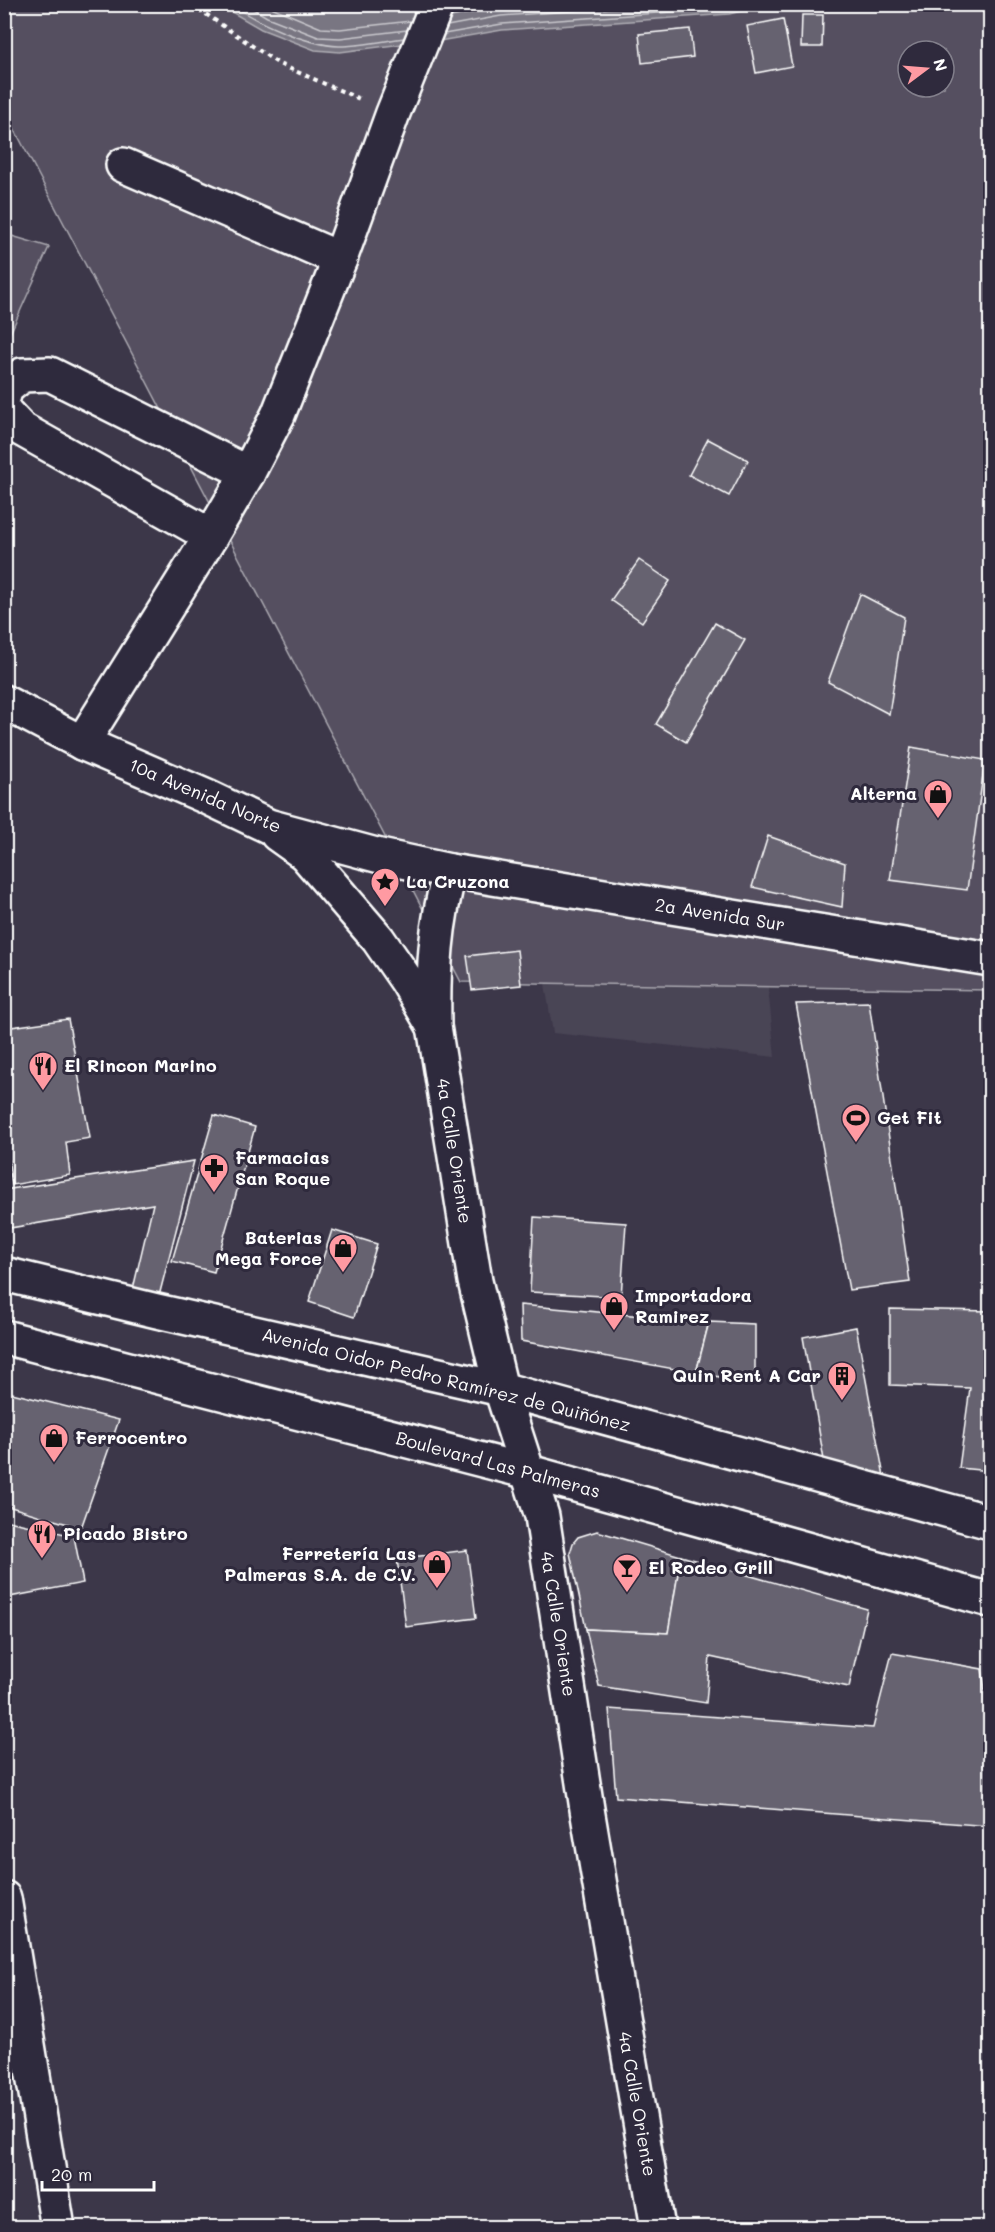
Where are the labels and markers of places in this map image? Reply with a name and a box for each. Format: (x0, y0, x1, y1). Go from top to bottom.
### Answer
shop icon: Alterna (922, 778, 954, 820)
place label: Alterna (850, 781, 917, 805)
place icon: La Cruzona (369, 866, 401, 908)
place label: La Cruzona (406, 869, 510, 893)
restaurant icon: El Rincon Marino (27, 1050, 59, 1092)
place label: El Rincon Marino (64, 1053, 217, 1077)
sports icon: Get Fit (840, 1102, 872, 1144)
place label: Get Fit (877, 1105, 942, 1129)
place label: Farmacias San Roque (235, 1145, 330, 1190)
pharmacy icon: Farmacias San Roque (198, 1152, 230, 1194)
place label: Baterias Mega Force (215, 1225, 322, 1270)
shop icon: Baterias Mega Force (327, 1232, 359, 1274)
place label: Importadora Ramirez (635, 1283, 752, 1328)
shop icon: Importadora Ramirez (598, 1290, 630, 1332)
building icon: Quin Rent A Car (826, 1360, 858, 1402)
place label: Quin Rent A Car (673, 1363, 821, 1387)
shop icon: Ferrocentro (38, 1422, 70, 1464)
place label: Ferrocentro (75, 1425, 187, 1449)
restaurant icon: Picado Bistro (26, 1518, 58, 1560)
place label: Picado Bistro (63, 1521, 188, 1545)
place label: Ferretería Las Palmeras S.A. de C.V. (224, 1541, 416, 1586)
shop icon: Ferretería Las Palmeras S.A. de C.V. (421, 1548, 453, 1590)
bar icon: El Rodeo Grill (611, 1552, 643, 1594)
place label: El Rodeo Grill (648, 1555, 773, 1579)

